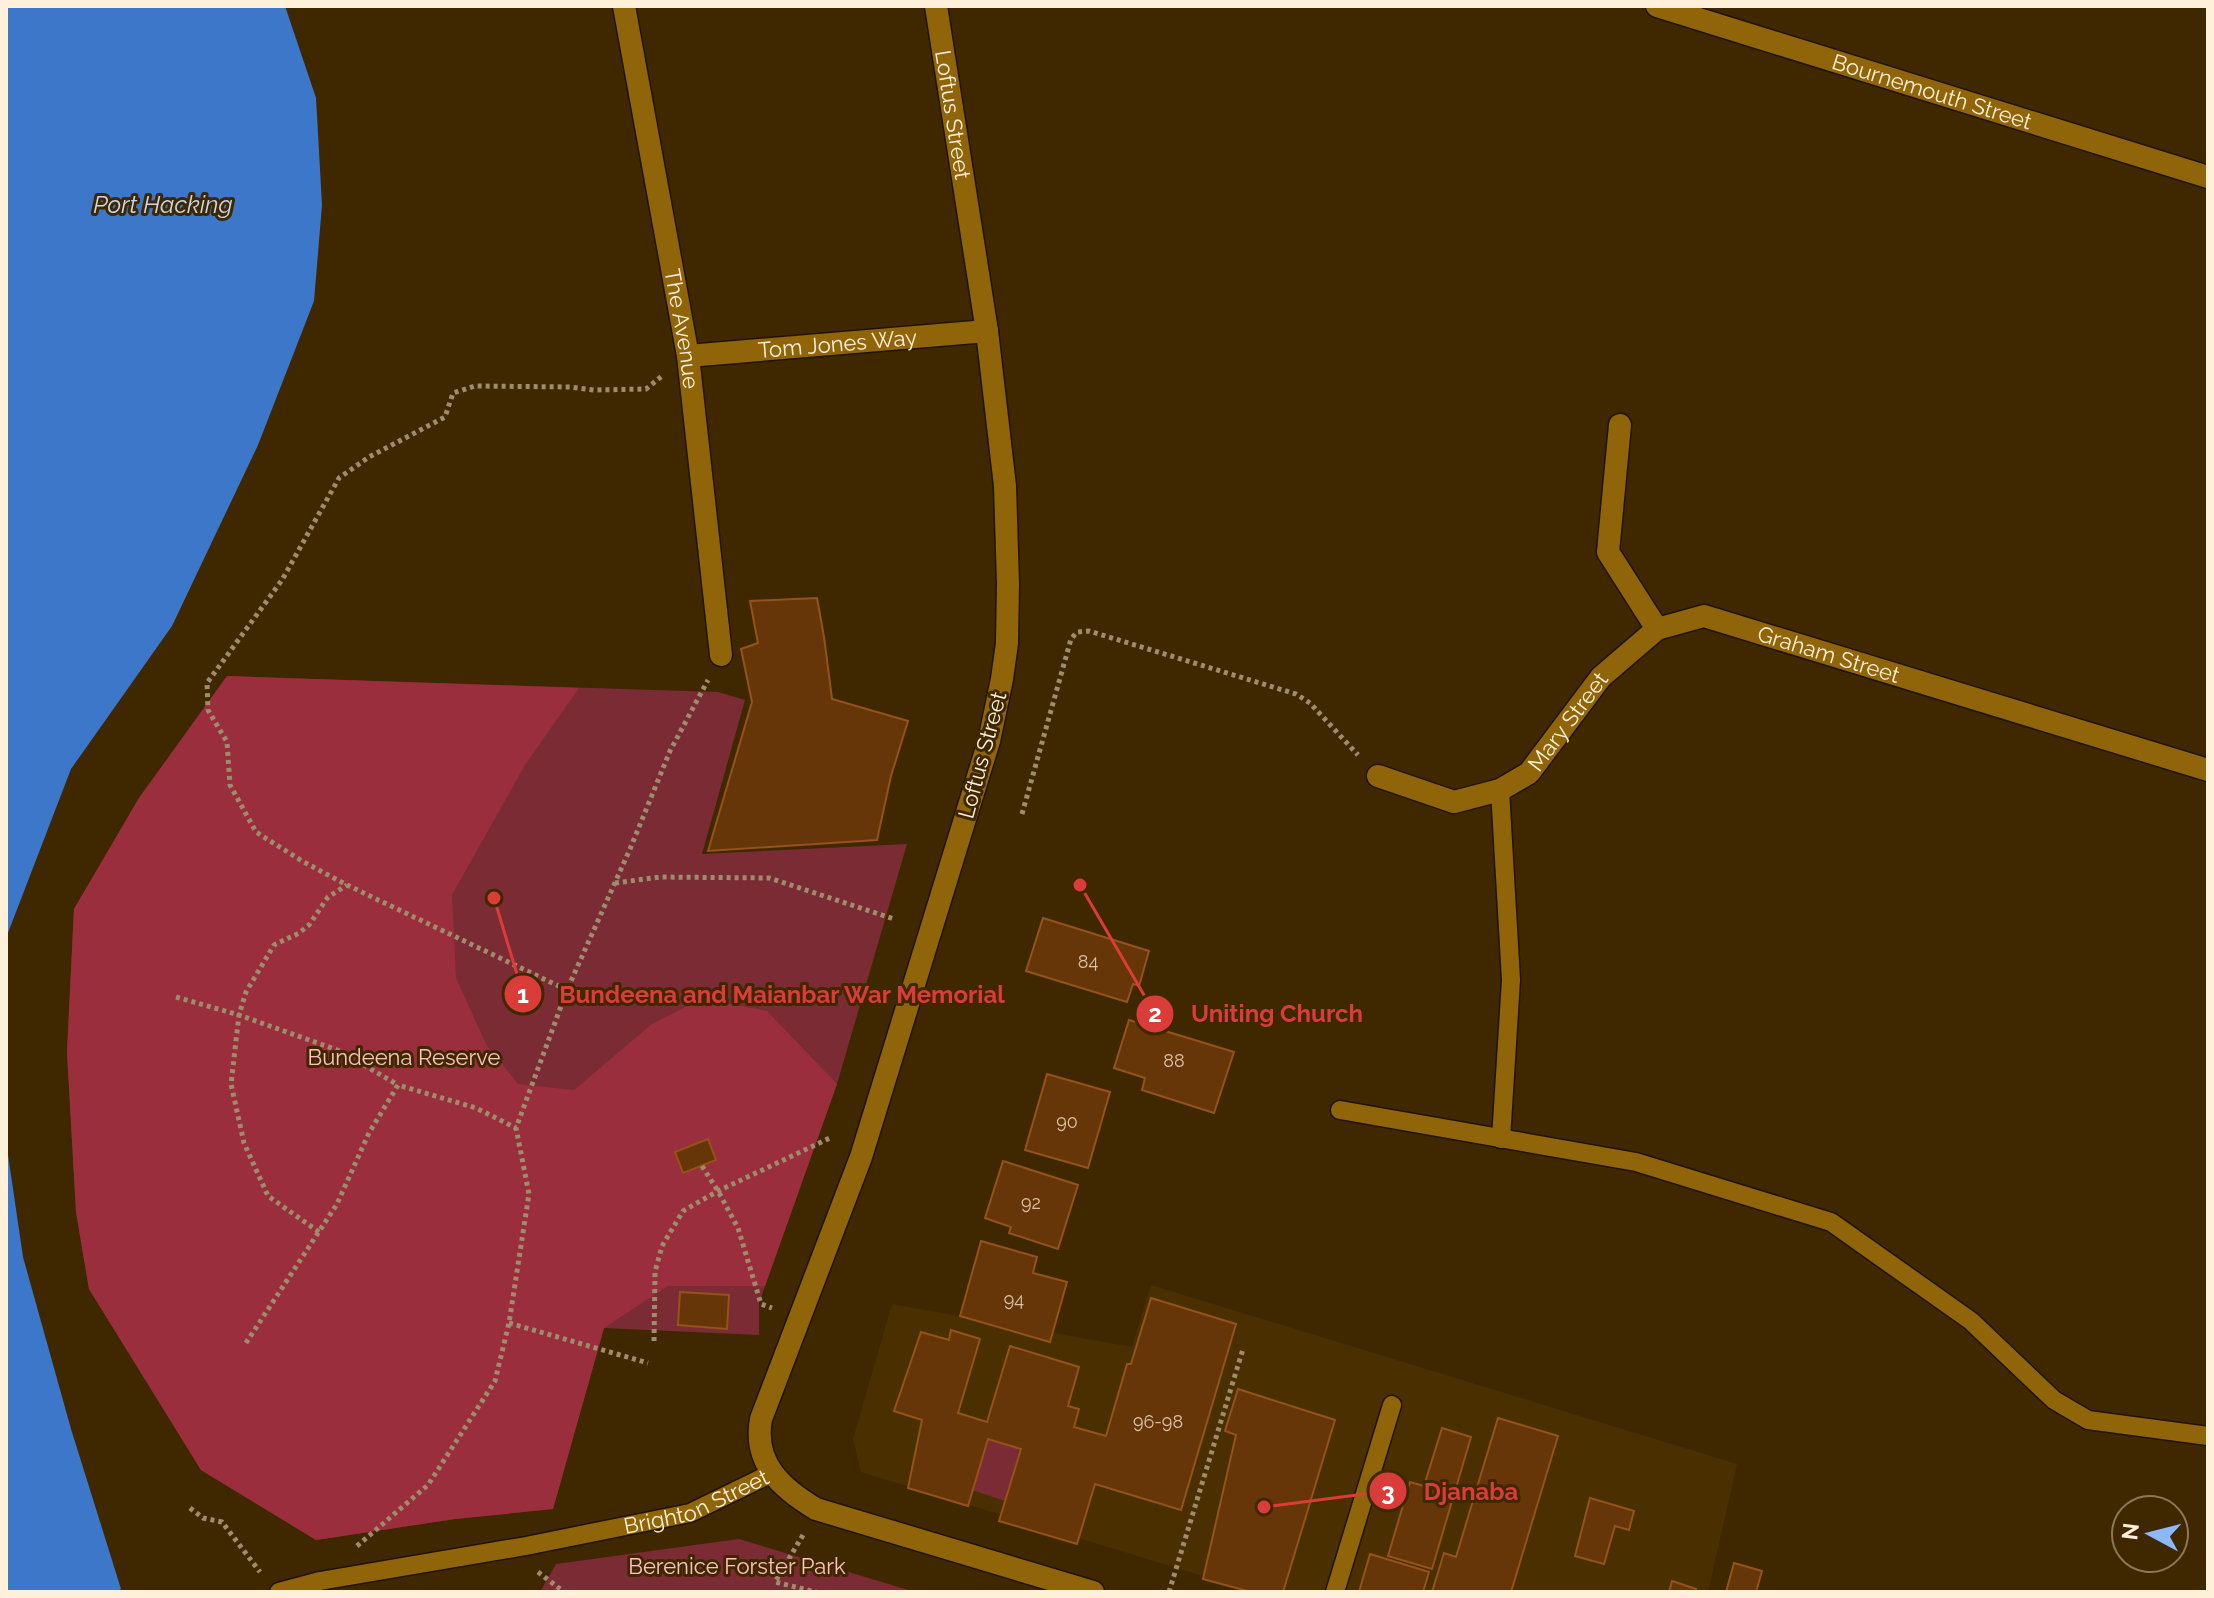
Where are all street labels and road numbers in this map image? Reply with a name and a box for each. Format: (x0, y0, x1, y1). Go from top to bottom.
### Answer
street label: Loftus Street (930, 48, 976, 182)
street label: Bournemouth Street (1829, 48, 2036, 135)
street label: The Avenue (659, 267, 705, 390)
street label: Tom Jones Way (757, 324, 918, 363)
street label: Graham Street (1755, 620, 1903, 688)
street label: Mary Street (1522, 666, 1614, 776)
street label: Loftus Street (953, 688, 1012, 821)
street label: Brighton Street (621, 1463, 774, 1539)

